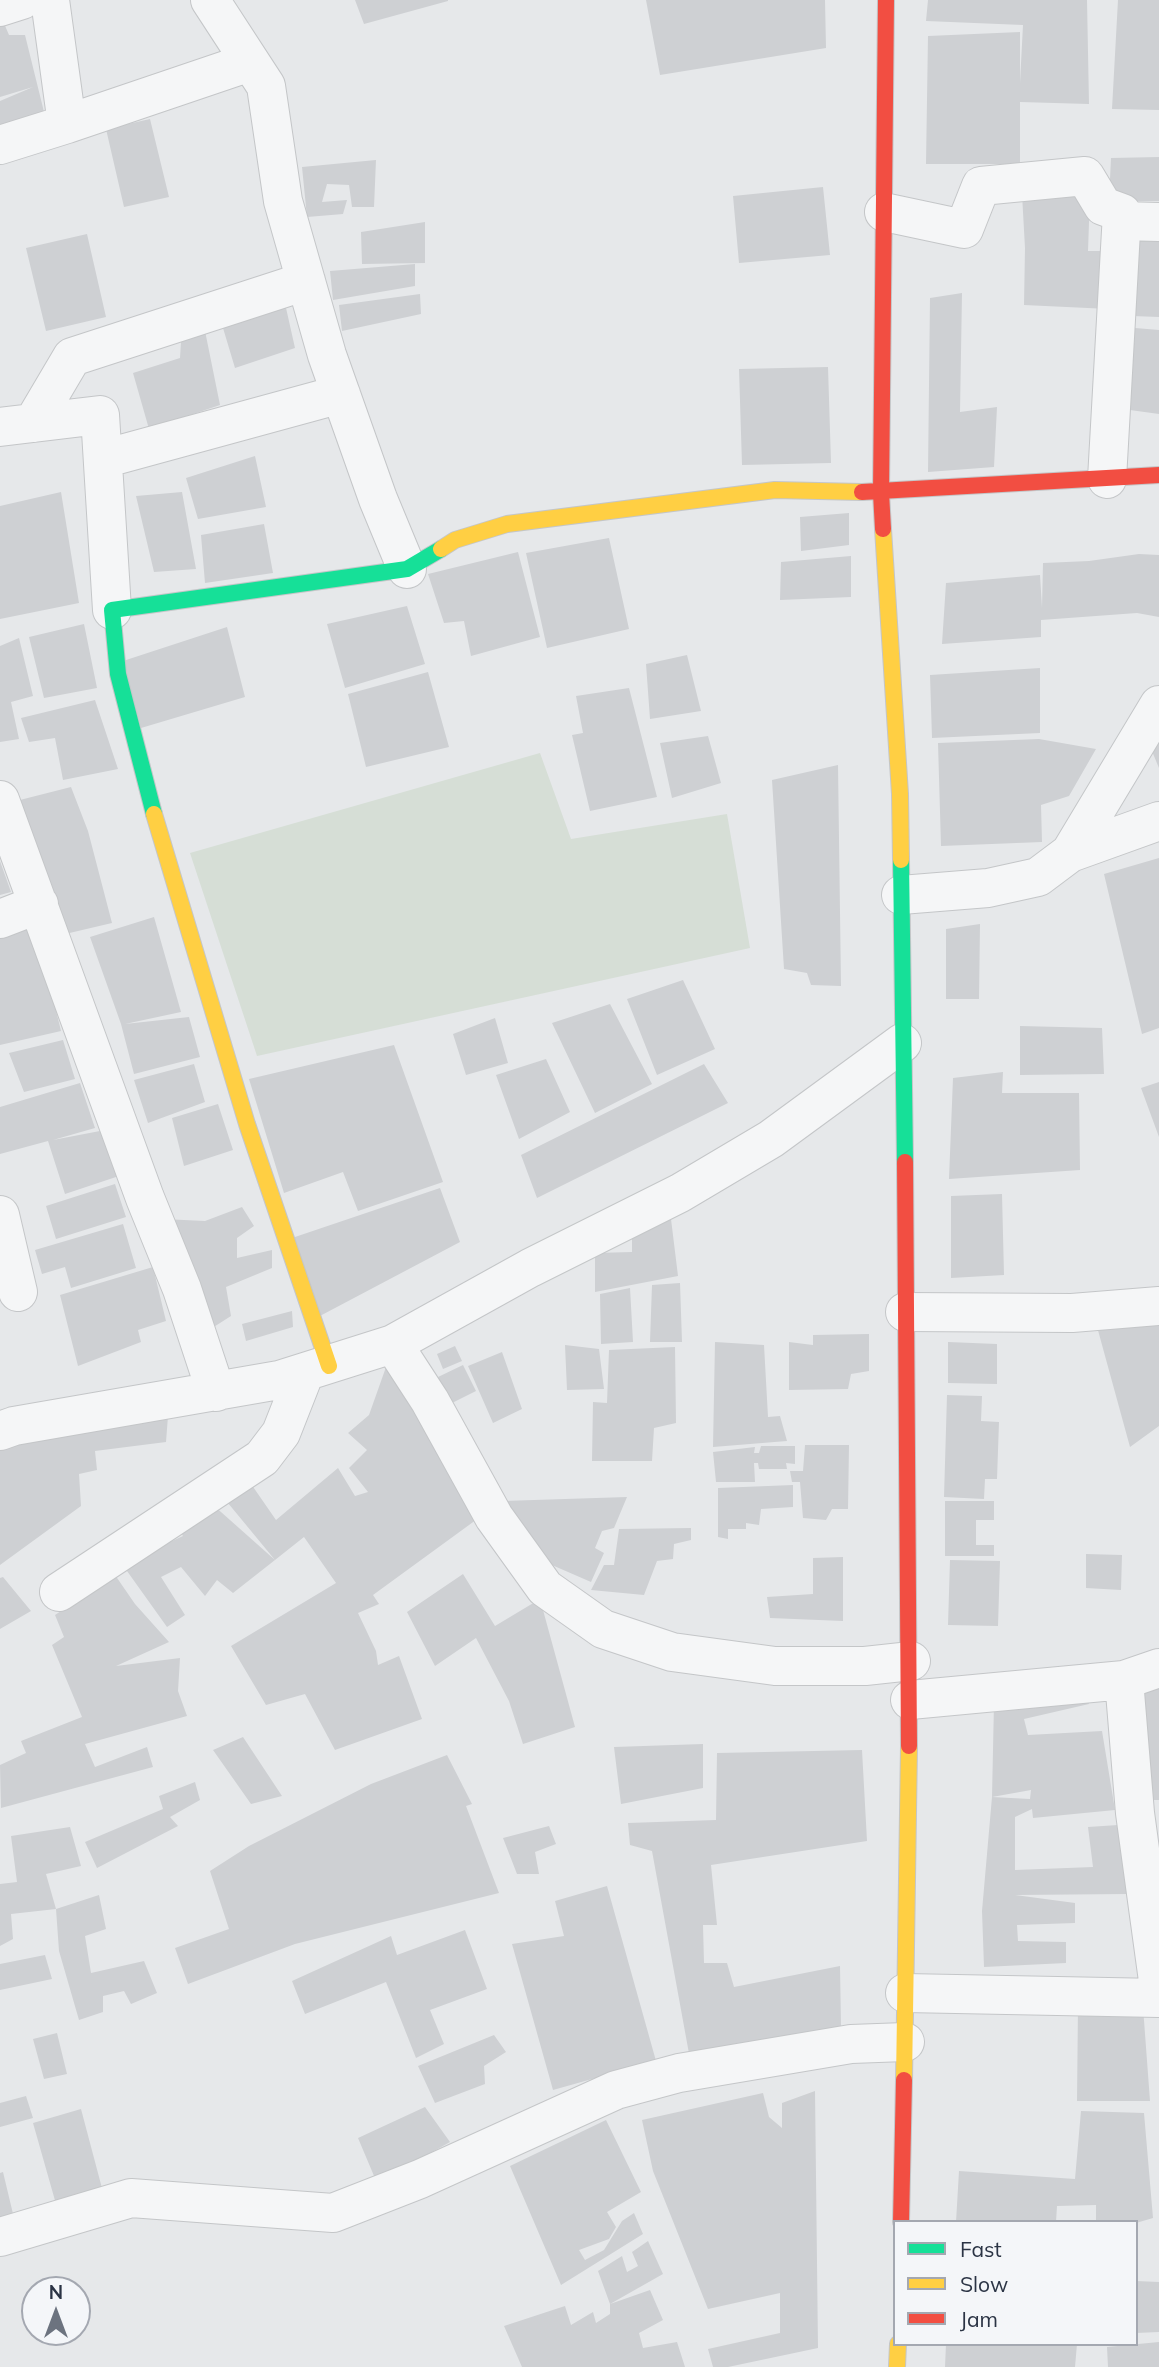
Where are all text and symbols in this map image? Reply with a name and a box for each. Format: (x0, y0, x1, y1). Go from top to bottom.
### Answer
legend (893, 2220, 1138, 2346)
text: Fast (960, 2236, 1002, 2262)
text: Slow (960, 2271, 1008, 2297)
north arrow (21, 2276, 91, 2346)
text: N (49, 2280, 63, 2304)
text: Jam (960, 2306, 998, 2332)

